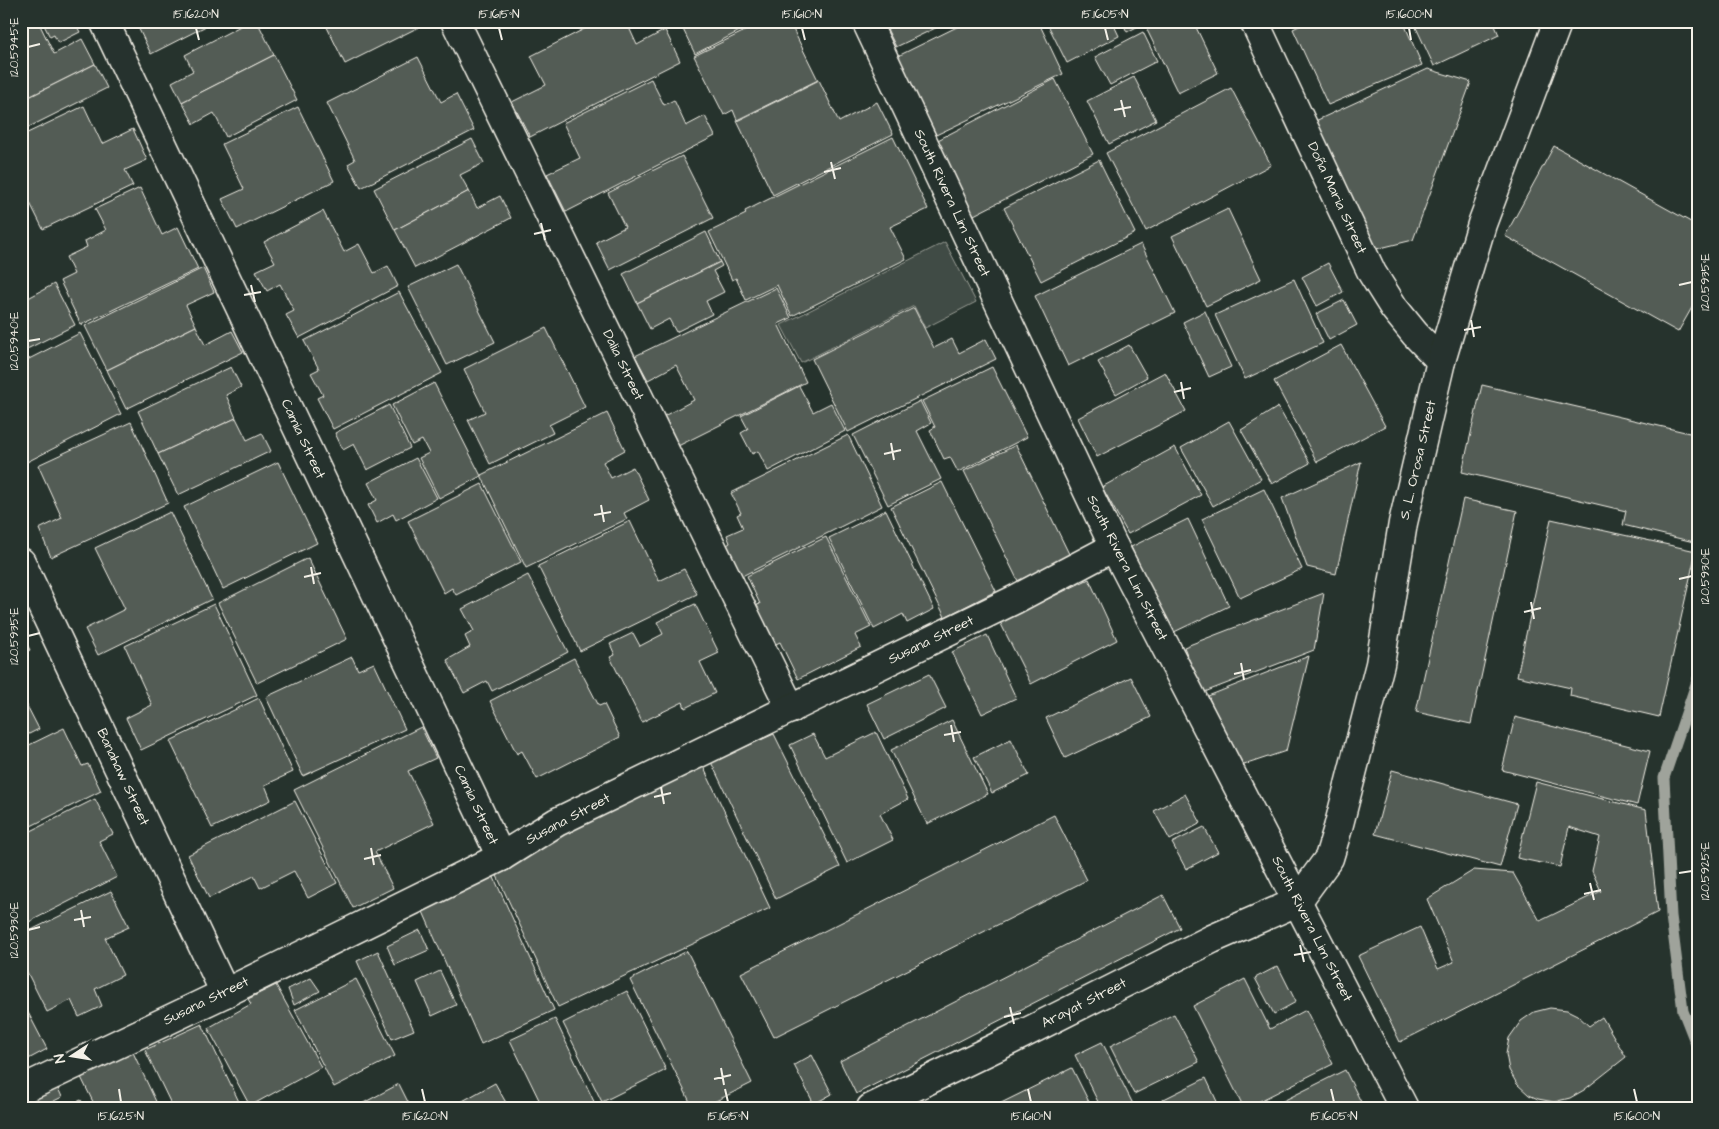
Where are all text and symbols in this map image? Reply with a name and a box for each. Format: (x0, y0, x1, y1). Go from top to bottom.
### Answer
text: 15.1620°N (173, 6, 219, 23)
text: 15.1615°N (479, 6, 520, 23)
text: 15.1610°N (782, 6, 822, 23)
text: 15.1605°N (1081, 6, 1129, 23)
text: 15.1600°N (1386, 6, 1433, 23)
text: 120.5945°E (6, 17, 23, 77)
street label: South Rivera Lim Street (909, 126, 995, 281)
street label: Doña Maria Street (1302, 139, 1372, 257)
text: 120.5935°E (1697, 253, 1714, 311)
text: 120.5940°E (6, 312, 23, 370)
street label: Dalia Street (597, 326, 649, 404)
street label: Camia Street (276, 396, 330, 482)
street label: S. L. Orosa Street (1395, 398, 1442, 522)
street label: South Rivera Lim Street (1082, 492, 1173, 645)
text: 120.5930°E (1697, 548, 1714, 604)
text: 120.5935°E (6, 607, 23, 665)
street label: Susana Street (885, 610, 978, 669)
street label: Banahaw Street (92, 725, 154, 829)
street label: Camia Street (449, 762, 503, 848)
street label: Susana Street (522, 788, 614, 850)
text: 120.5925°E (1697, 842, 1714, 900)
street label: South Rivera Lim Street (1267, 853, 1358, 1006)
text: 120.5930°E (6, 902, 23, 958)
street label: Susana Street (160, 971, 253, 1030)
street label: Arayat Street (1038, 973, 1130, 1033)
north arrow (48, 1032, 98, 1082)
text: N (50, 1052, 71, 1065)
text: 15.1625°N (98, 1108, 145, 1125)
text: 15.1620°N (402, 1108, 448, 1125)
text: 15.1615°N (708, 1108, 749, 1125)
text: 15.1610°N (1011, 1108, 1051, 1125)
text: 15.1605°N (1310, 1108, 1358, 1125)
text: 15.1600°N (1614, 1108, 1661, 1125)

